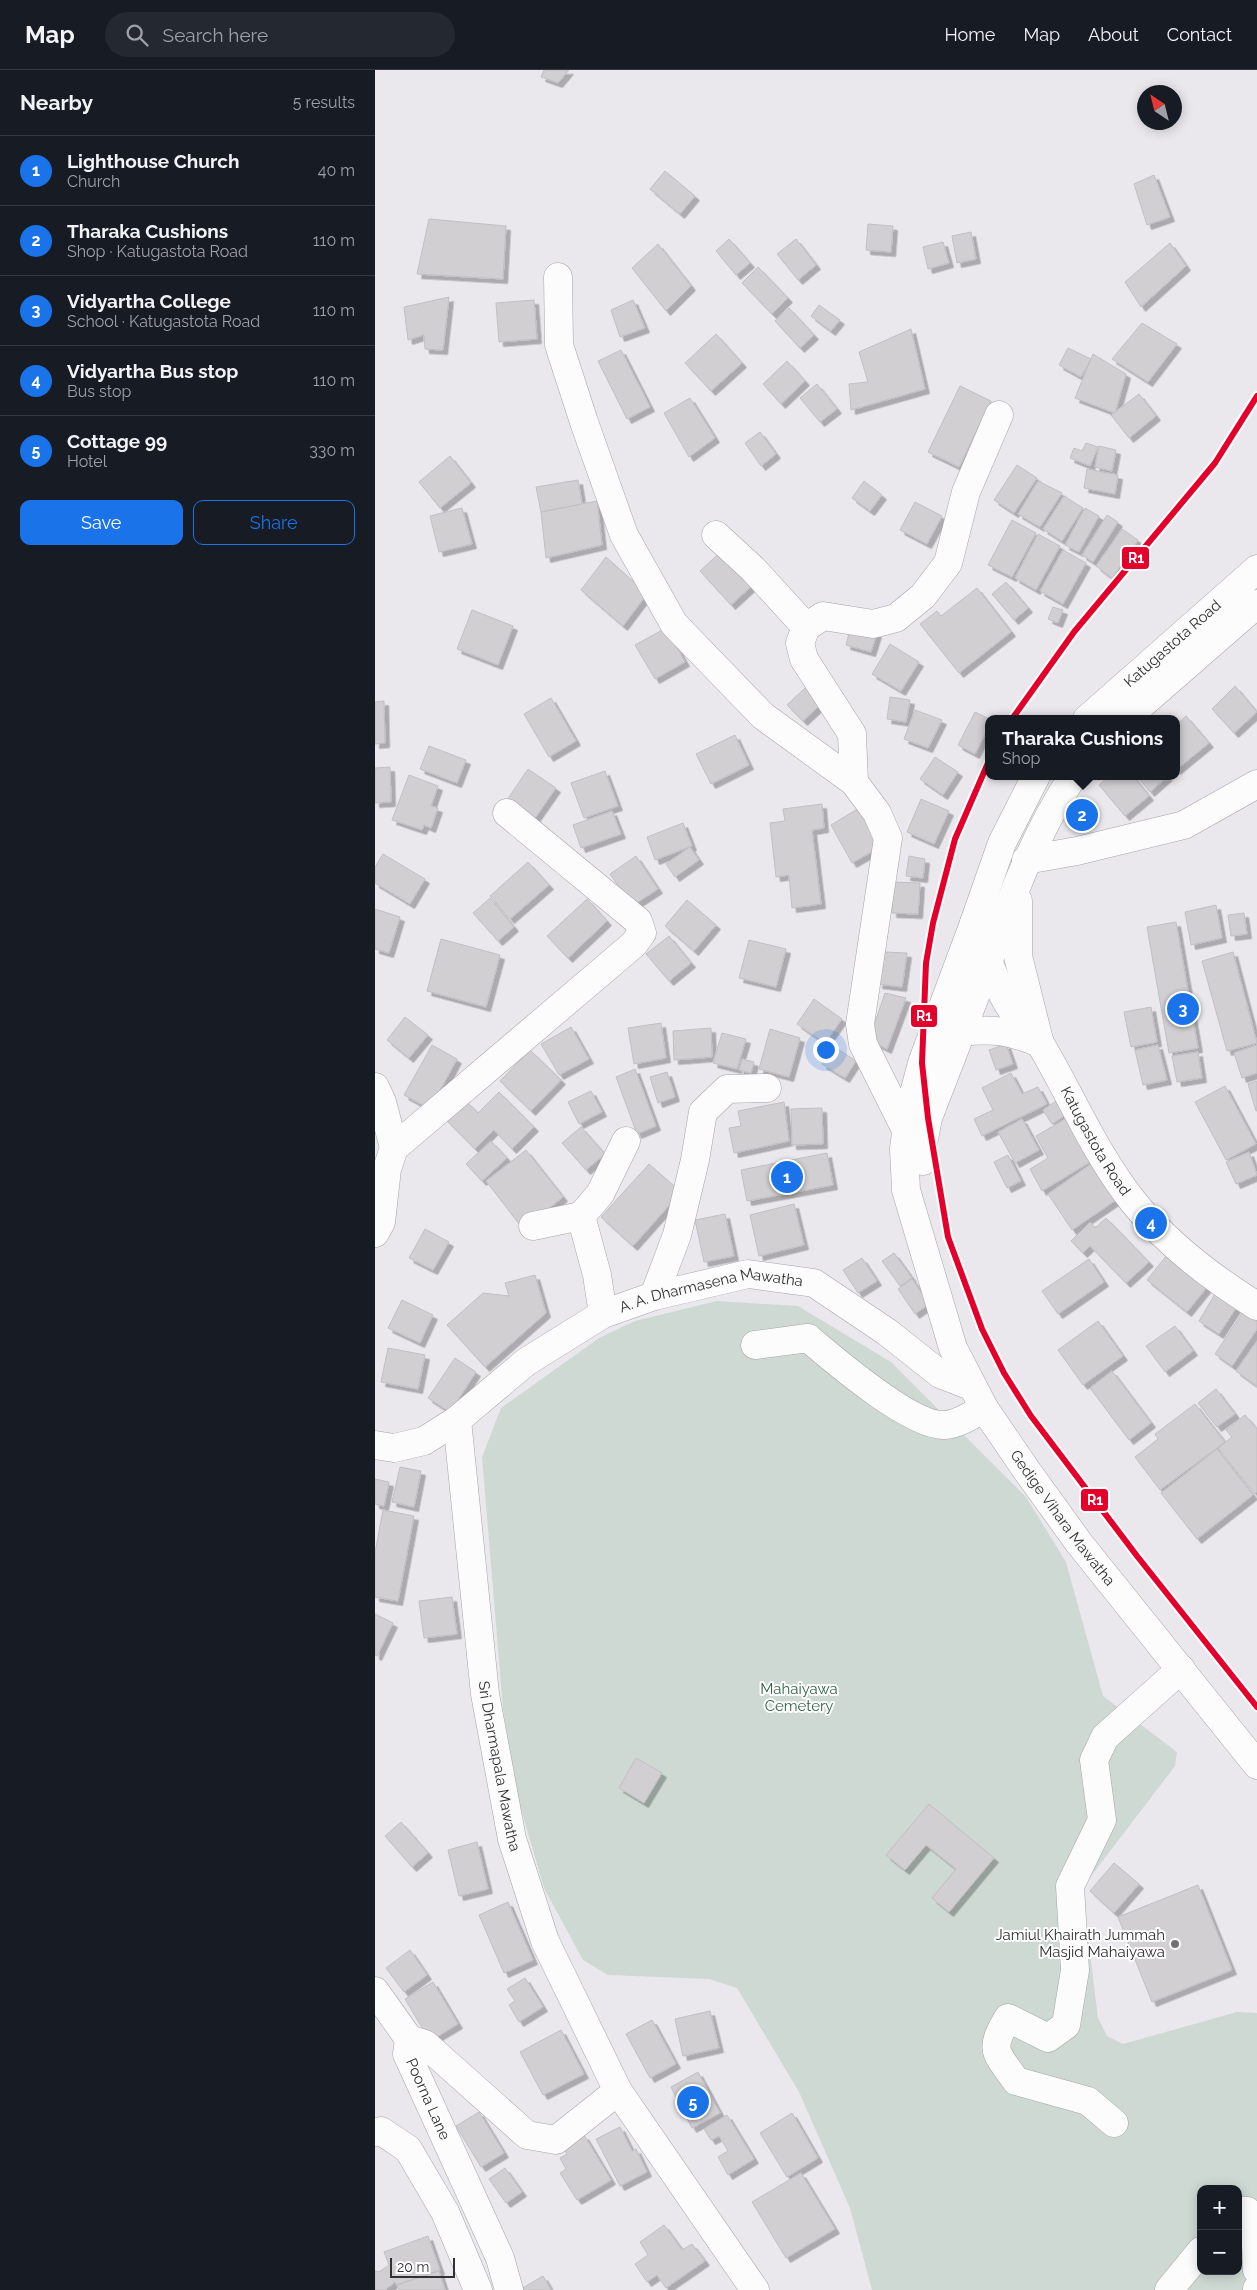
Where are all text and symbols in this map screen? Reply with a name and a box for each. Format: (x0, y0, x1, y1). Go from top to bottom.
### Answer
search box (105, 12, 455, 57)
text: Map (25, 20, 75, 49)
icon: search (123, 21, 151, 49)
text: Search here (163, 24, 268, 46)
text: Home (944, 24, 995, 45)
text: Map (1023, 24, 1060, 45)
text: About (1088, 24, 1139, 45)
text: Contact (1167, 24, 1232, 45)
north arrow (1137, 85, 1182, 130)
text: Nearby (20, 90, 93, 115)
text: 5 results (293, 93, 355, 112)
text: Lighthouse Church (67, 150, 239, 172)
text: 1 (32, 161, 40, 180)
text: 40 m (318, 161, 355, 180)
text: Church (67, 172, 120, 191)
text: Tharaka Cushions (67, 220, 228, 242)
text: 2 (31, 231, 41, 250)
text: 110 m (313, 231, 355, 250)
text: Shop · Katugastota Road (67, 242, 248, 261)
text: Vidyartha College (67, 290, 231, 312)
text: 3 (32, 301, 40, 320)
text: 110 m (313, 301, 355, 320)
text: School · Katugastota Road (67, 312, 260, 331)
text: Vidyartha Bus stop (67, 360, 238, 382)
text: 4 (31, 371, 41, 390)
text: 110 m (313, 371, 355, 390)
text: Bus stop (67, 382, 131, 401)
text: Cottage 99 (67, 430, 167, 452)
text: 5 (32, 441, 40, 460)
text: 330 m (309, 441, 355, 460)
text: Hotel (67, 452, 107, 471)
button: Save (20, 500, 183, 545)
button: Share (193, 500, 355, 545)
line badge: R1 (1121, 546, 1150, 570)
text: R1 (1128, 550, 1144, 566)
street label: Katugastota Road (1120, 596, 1225, 691)
popup (985, 715, 1180, 780)
text: Tharaka Cushions (1002, 727, 1163, 749)
text: Shop (1002, 749, 1040, 768)
pin: 2 (1066, 796, 1098, 834)
pin: 3 (1167, 990, 1199, 1028)
line badge: R1 (910, 1004, 938, 1028)
text: R1 (916, 1008, 932, 1024)
your location (813, 1037, 839, 1063)
street label: Katugastota Road (1057, 1083, 1134, 1199)
pin: 1 (771, 1158, 803, 1196)
pin: 4 (1135, 1204, 1167, 1242)
street label: A. A. Dharmasena Mawatha (617, 1264, 804, 1317)
street label: Gedige Vihara Mawatha (1006, 1447, 1119, 1589)
line badge: R1 (1080, 1488, 1109, 1512)
text: R1 (1087, 1492, 1103, 1508)
street label: Sri Dharmapala Mawatha (475, 1680, 524, 1854)
park label: Mahaiyawa Cemetery (760, 1680, 838, 1715)
place label: Jamiul Khairath Jummah Masjid Mahaiyawa (995, 1926, 1165, 1961)
marker: Jamiul Khairath Jummah Masjid Mahaiyawa (1169, 1938, 1181, 1950)
street label: Poorna Lane (402, 2055, 454, 2143)
pin: 5 (677, 2083, 709, 2121)
map controls (1197, 2185, 1242, 2275)
button: + (1197, 2185, 1242, 2230)
button: − (1197, 2230, 1242, 2275)
scale bar (390, 2255, 455, 2278)
text: 20 m (397, 2259, 429, 2275)

